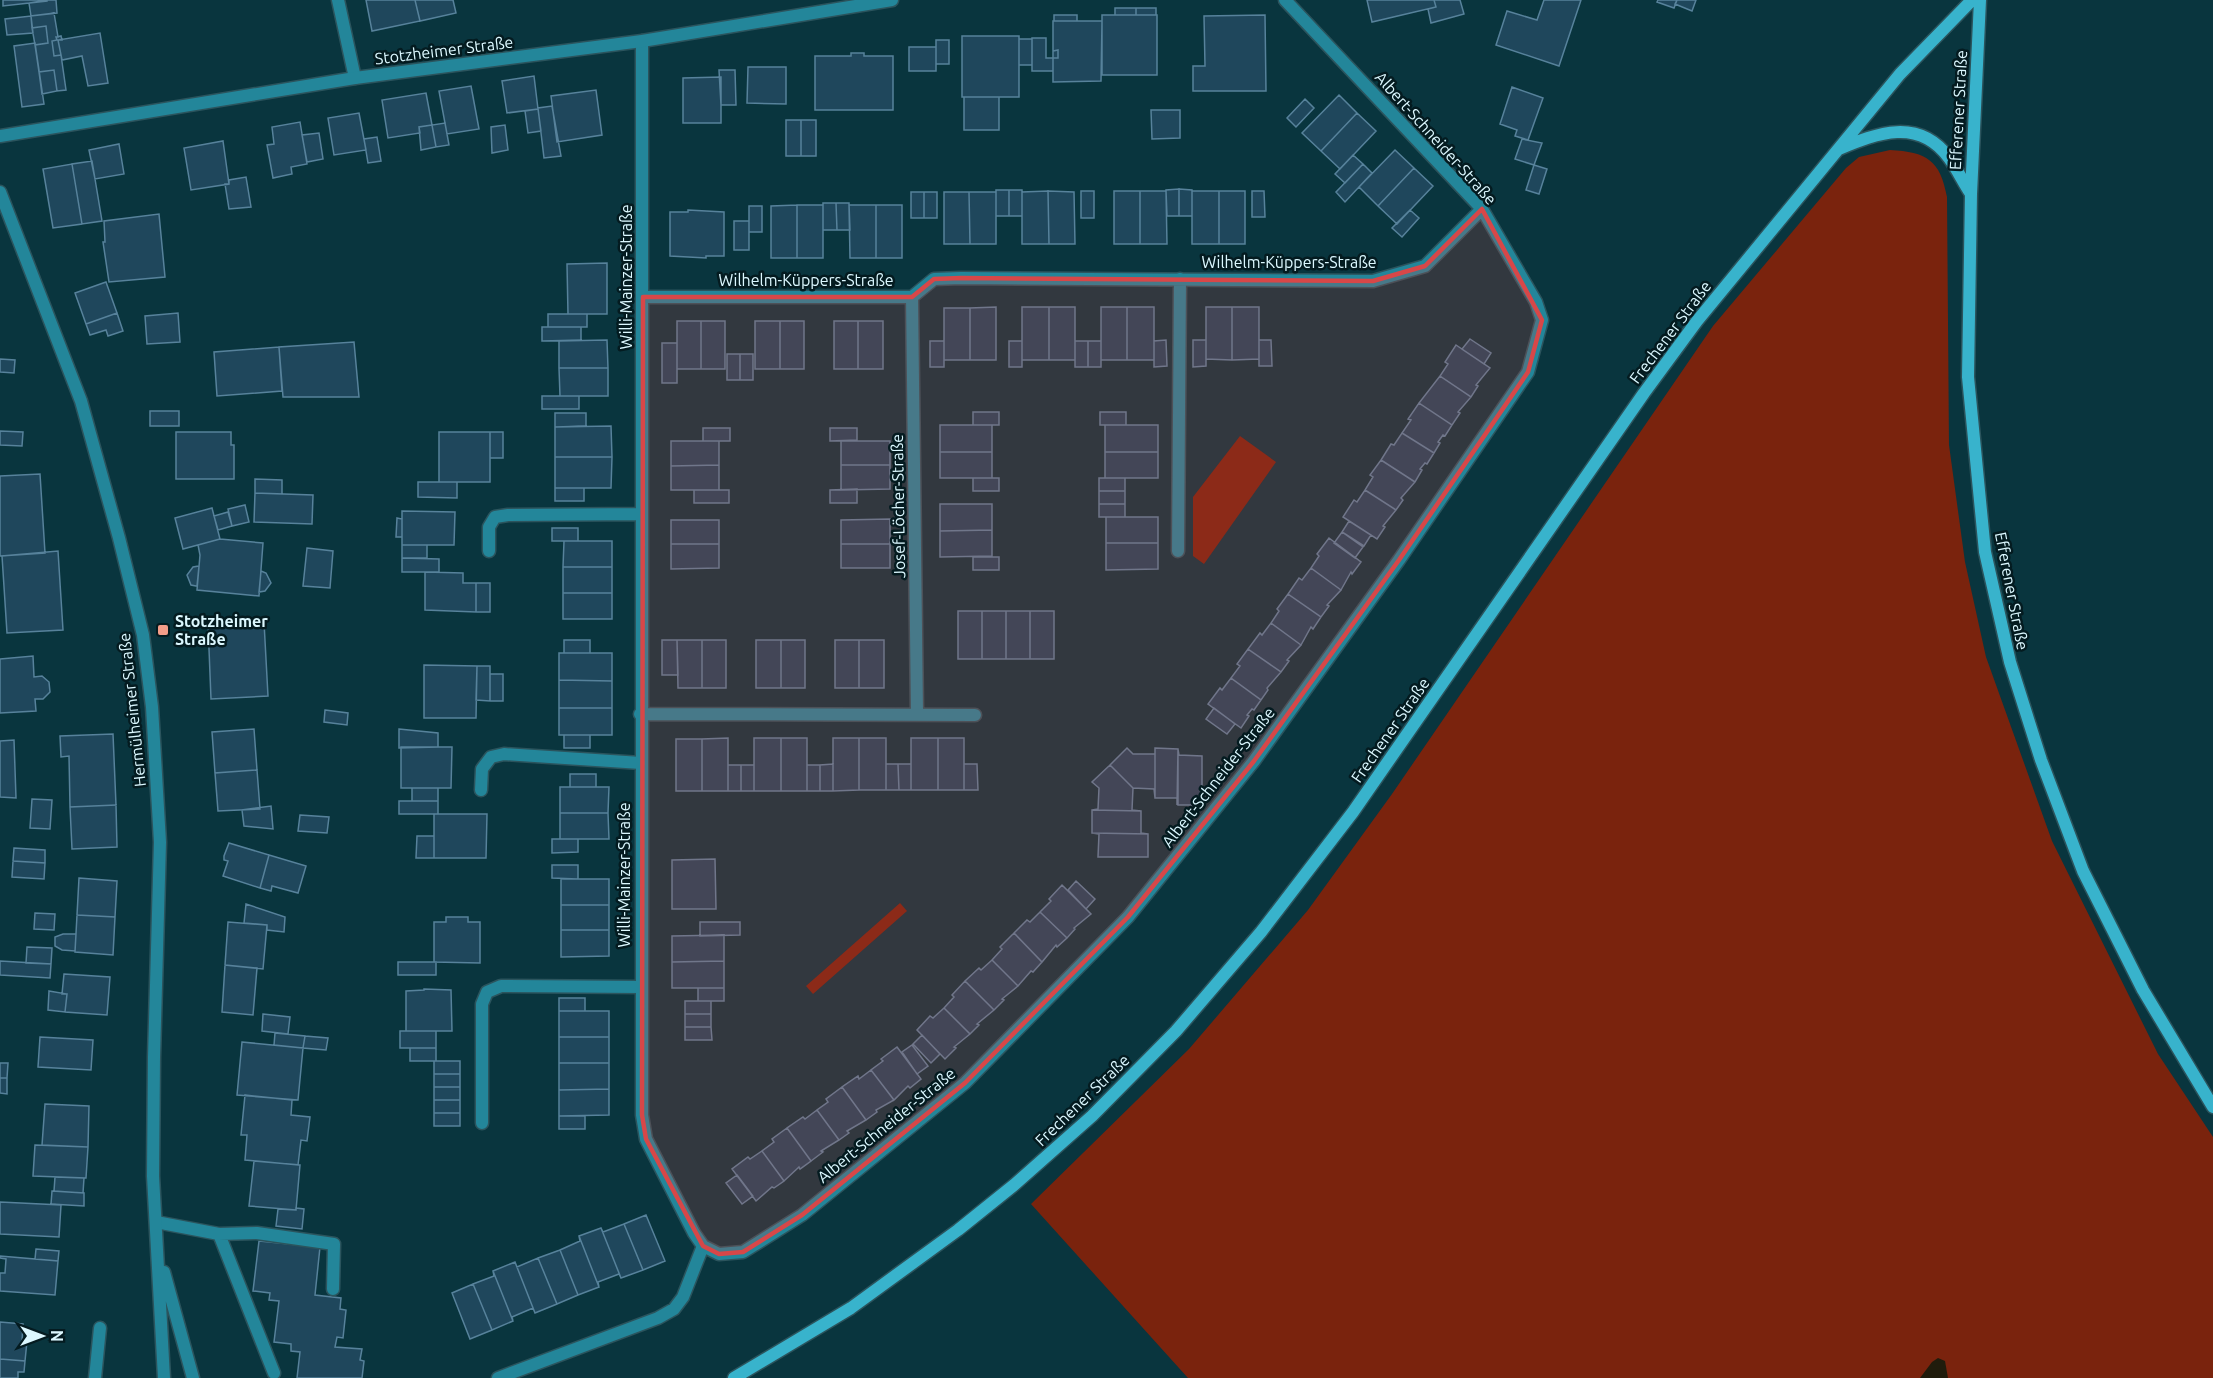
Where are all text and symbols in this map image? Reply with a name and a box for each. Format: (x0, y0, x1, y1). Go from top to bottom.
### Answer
street label: Stotzheimer Straße (374, 33, 514, 67)
street label: Efferener Straße (1946, 50, 1970, 170)
street label: Albert-Schneider-Straße (1372, 68, 1500, 208)
street label: Willi-Mainzer-Straße (617, 205, 635, 349)
street label: Wilhelm-Küppers-Straße (1201, 253, 1377, 271)
street label: Wilhelm-Küppers-Straße (718, 271, 894, 289)
street label: Frechener Straße (1626, 277, 1714, 387)
street label: Josef-Löcher-Straße (888, 434, 908, 578)
street label: Efferener Straße (1992, 530, 2032, 652)
place label: Stotzheimer Straße (175, 612, 268, 648)
marker: Stotzheimer Straße (156, 623, 170, 637)
street label: Hermülheimer Straße (115, 632, 149, 788)
street label: Frechener Straße (1347, 674, 1433, 786)
street label: Albert-Schneider-Straße (1158, 704, 1278, 850)
street label: Willi-Mainzer-Straße (615, 803, 633, 947)
street label: Frechener Straße (1031, 1051, 1133, 1149)
street label: Albert-Schneider-Straße (813, 1064, 959, 1186)
north arrow (12, 1306, 72, 1366)
text: N (48, 1330, 66, 1342)

